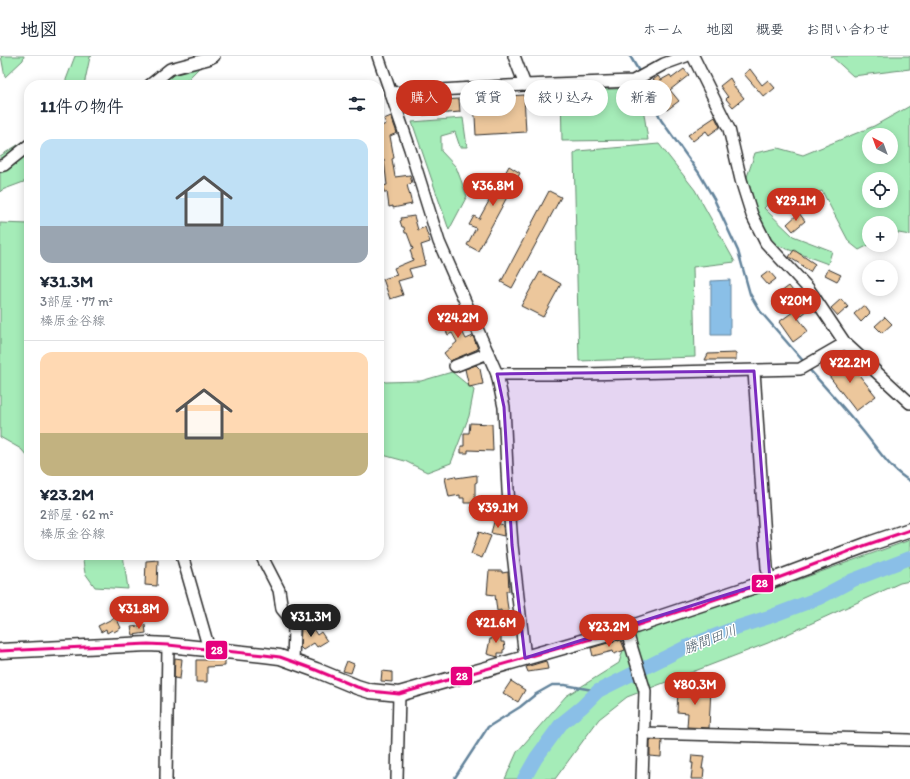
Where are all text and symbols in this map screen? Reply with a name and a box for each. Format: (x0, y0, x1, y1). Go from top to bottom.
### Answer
text: 地図 (20, 18, 58, 41)
text: ホーム (643, 21, 684, 38)
text: 地図 (706, 21, 734, 38)
text: 概要 (756, 21, 784, 38)
text: お問い合わせ (806, 21, 890, 38)
chip: 購入 (396, 80, 452, 116)
chip: 賃貸 (460, 80, 516, 116)
chip: 絞り込み (524, 80, 608, 116)
chip: 新着 (616, 80, 672, 116)
icon: filters (346, 93, 368, 115)
text: 11件の物件 (40, 96, 124, 116)
north arrow (862, 128, 898, 164)
map controls (862, 128, 898, 296)
icon: home (168, 165, 240, 237)
button: locate (862, 172, 898, 208)
pin: ¥36.8M (460, 173, 526, 207)
text: ¥36.8M (472, 178, 514, 193)
pin: ¥29.1M (763, 188, 829, 222)
text: ¥29.1M (776, 193, 816, 208)
button: + (862, 216, 898, 252)
button: − (862, 260, 898, 296)
text: ¥31.3M (40, 271, 93, 291)
pin: ¥20M (772, 288, 820, 322)
text: ¥20M (780, 293, 812, 308)
text: 3部屋 · 77 m² (40, 294, 113, 309)
pin: ¥24.2M (425, 305, 491, 339)
text: ¥24.2M (437, 310, 479, 325)
text: 榛原金谷線 (40, 313, 105, 328)
pin: ¥22.2M (817, 350, 883, 384)
text: ¥22.2M (829, 355, 871, 370)
icon: home (168, 378, 240, 450)
text: ¥23.2M (40, 484, 94, 504)
pin: ¥39.1M (465, 495, 531, 529)
text: ¥39.1M (478, 500, 518, 515)
text: 2部屋 · 62 m² (40, 507, 113, 522)
text: 榛原金谷線 (40, 526, 105, 541)
line badge: 28 (751, 574, 774, 593)
text: 28 (756, 577, 768, 590)
pin: ¥31.8M (106, 596, 172, 630)
text: ¥31.8M (119, 601, 159, 616)
pin: ¥31.3M (278, 604, 344, 638)
text: ¥31.3M (291, 609, 331, 624)
pin: ¥21.6M (463, 610, 529, 644)
pin: ¥23.2M (576, 614, 642, 648)
text: ¥21.6M (476, 615, 516, 630)
text: ¥23.2M (588, 619, 630, 634)
water label: 勝間田川 (681, 621, 739, 657)
line badge: 28 (205, 640, 228, 660)
text: 28 (211, 644, 223, 657)
line badge: 28 (450, 666, 473, 686)
text: 28 (456, 670, 468, 683)
pin: ¥80.3M (662, 672, 728, 706)
text: ¥80.3M (674, 677, 716, 692)

